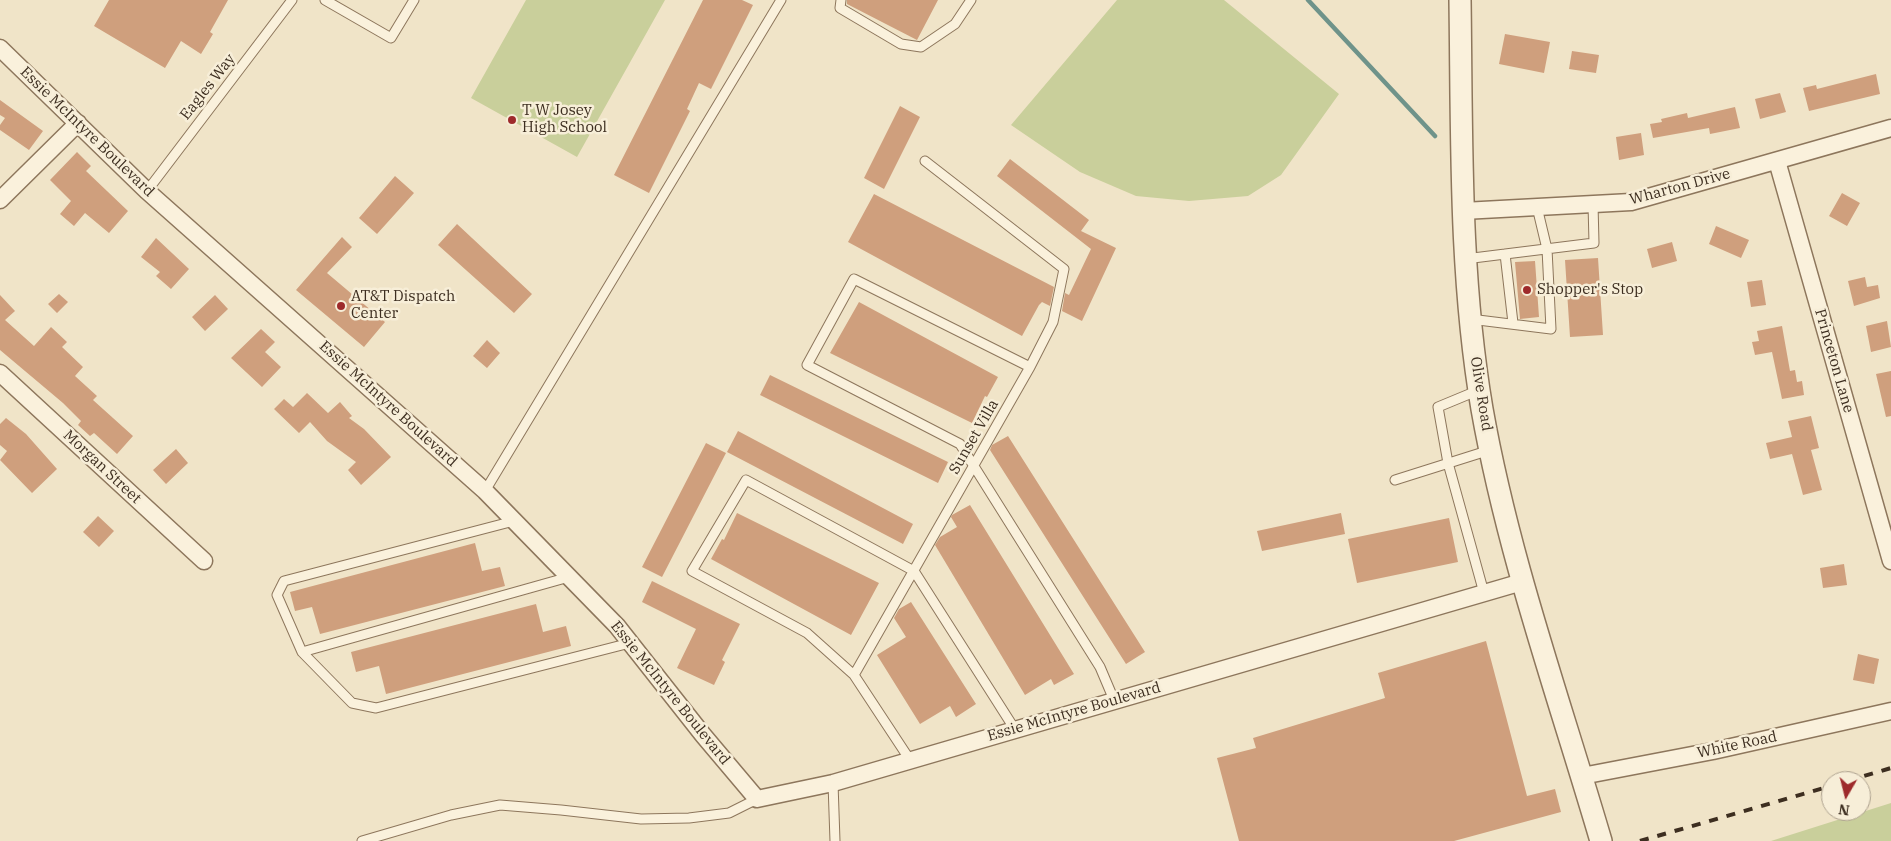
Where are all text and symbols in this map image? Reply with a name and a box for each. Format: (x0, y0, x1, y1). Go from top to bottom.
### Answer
street label: Eagles Way (177, 50, 239, 124)
street label: Essie McIntyre Boulevard (16, 63, 158, 201)
place label: T W Josey High School (522, 102, 607, 137)
marker: T W Josey High School (506, 114, 518, 126)
street label: Wharton Drive (1628, 165, 1732, 209)
place label: Shopper's Stop (1537, 281, 1643, 299)
marker: Shopper's Stop (1521, 284, 1533, 296)
place label: AT&T Dispatch Center (351, 288, 455, 323)
marker: AT&T Dispatch Center (335, 300, 347, 312)
street label: Princeton Lane (1811, 307, 1857, 415)
street label: Essie McIntyre Boulevard (315, 337, 461, 471)
street label: Olive Road (1466, 355, 1496, 433)
street label: Sunset Villa (945, 396, 1003, 478)
street label: Morgan Street (59, 426, 145, 508)
street label: Essie McIntyre Boulevard (606, 618, 734, 768)
street label: Essie McIntyre Boulevard (985, 679, 1163, 745)
street label: White Road (1695, 728, 1779, 762)
north arrow (1821, 771, 1871, 821)
text: N (1837, 800, 1851, 820)

